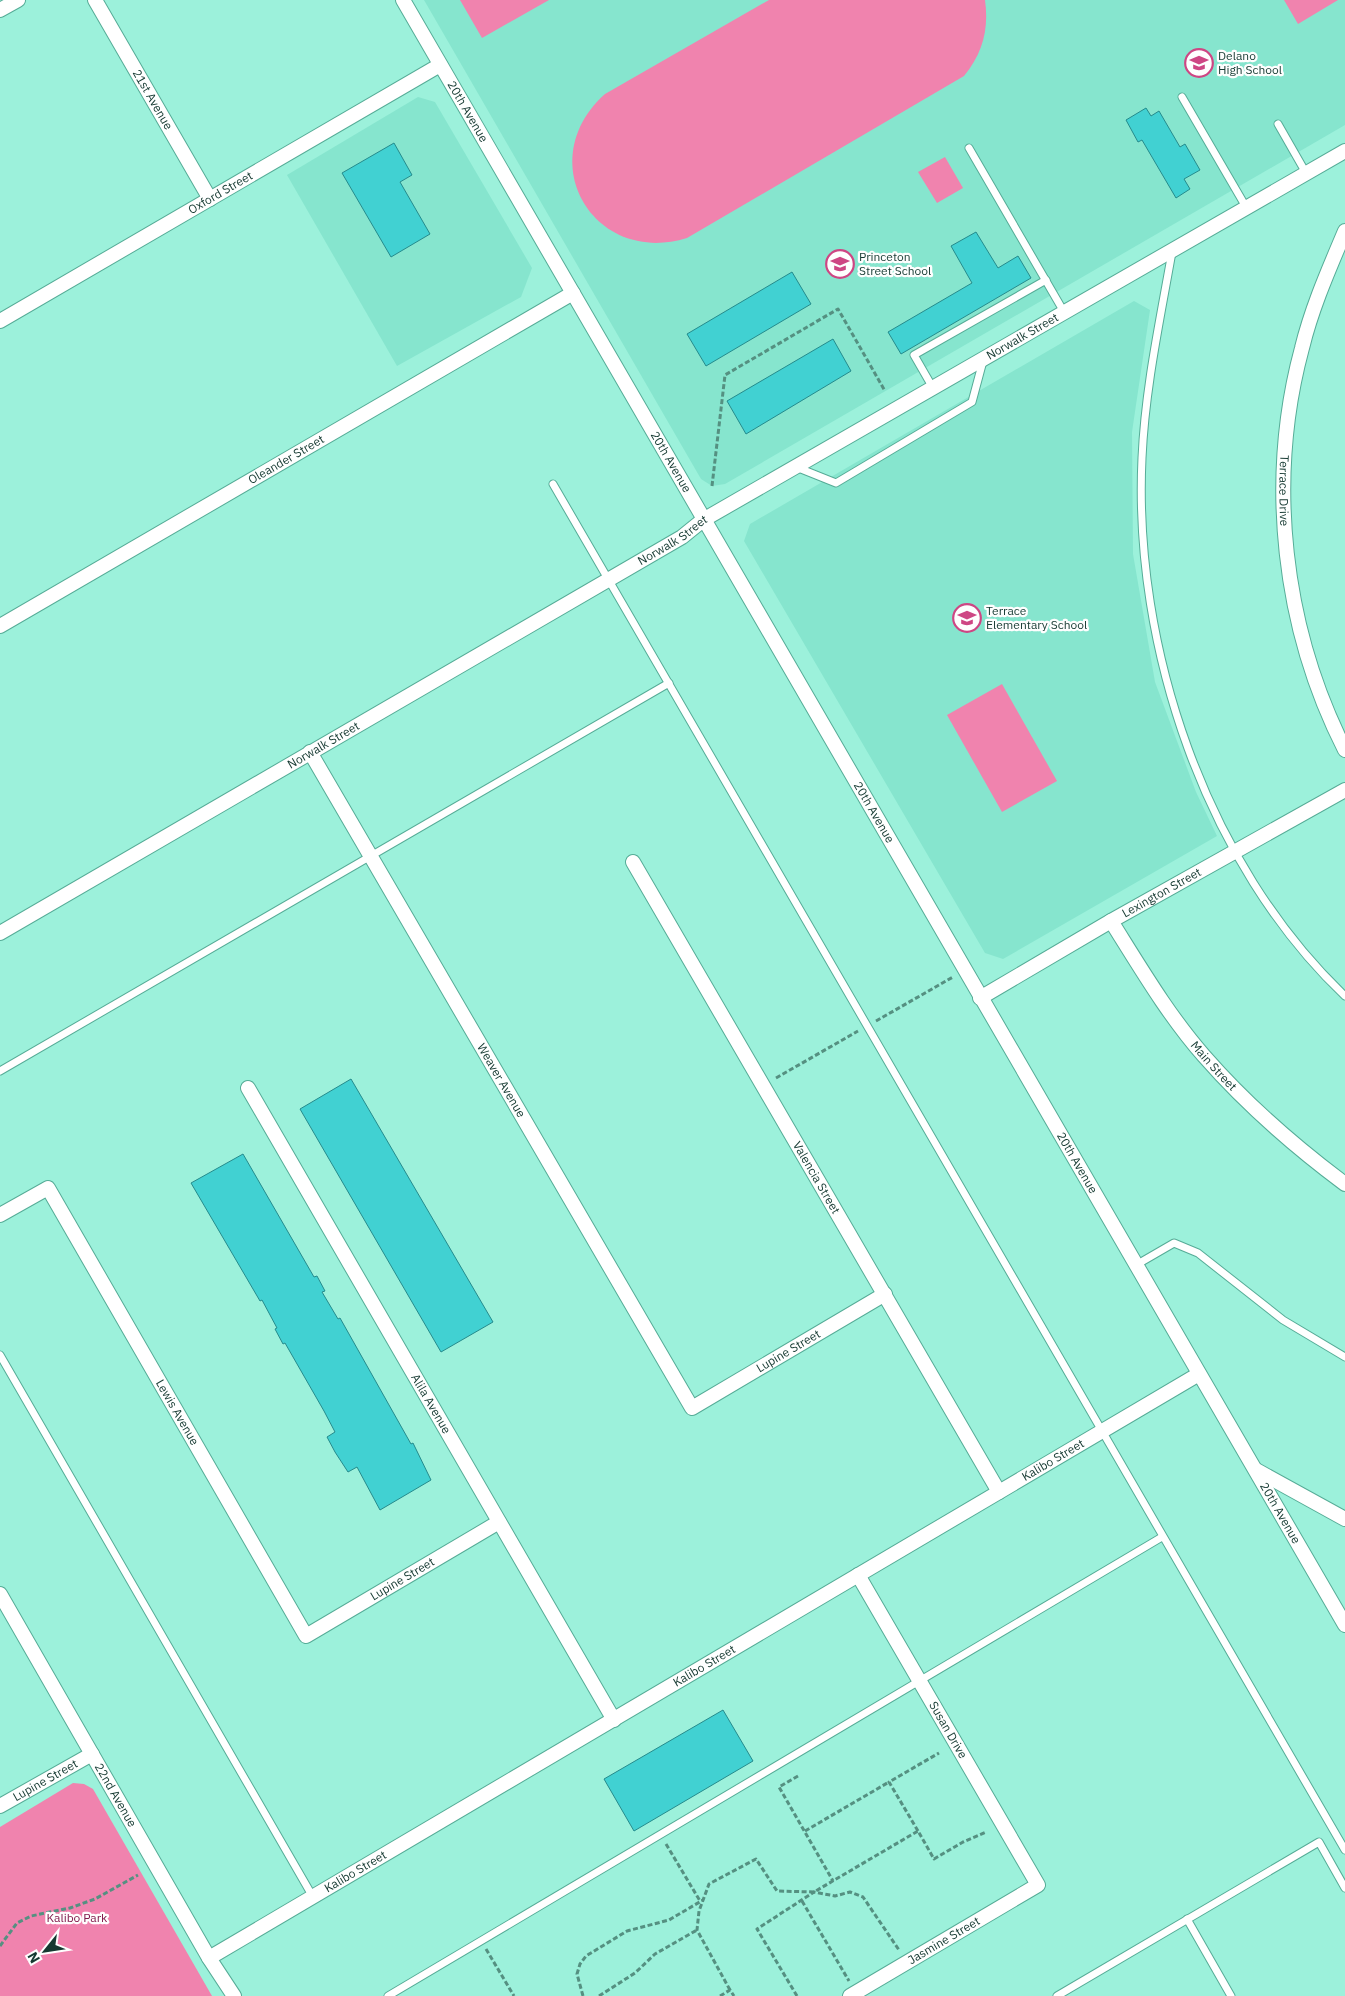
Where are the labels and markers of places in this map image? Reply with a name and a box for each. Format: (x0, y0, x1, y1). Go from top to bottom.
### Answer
school or university icon: Delano High School (1184, 48, 1214, 78)
place label: Delano High School (1218, 48, 1282, 77)
school or university icon: Princeton Street School (825, 249, 855, 279)
place label: Princeton Street School (859, 249, 931, 278)
school or university icon: Terrace Elementary School (952, 603, 982, 633)
place label: Terrace Elementary School (986, 603, 1087, 632)

